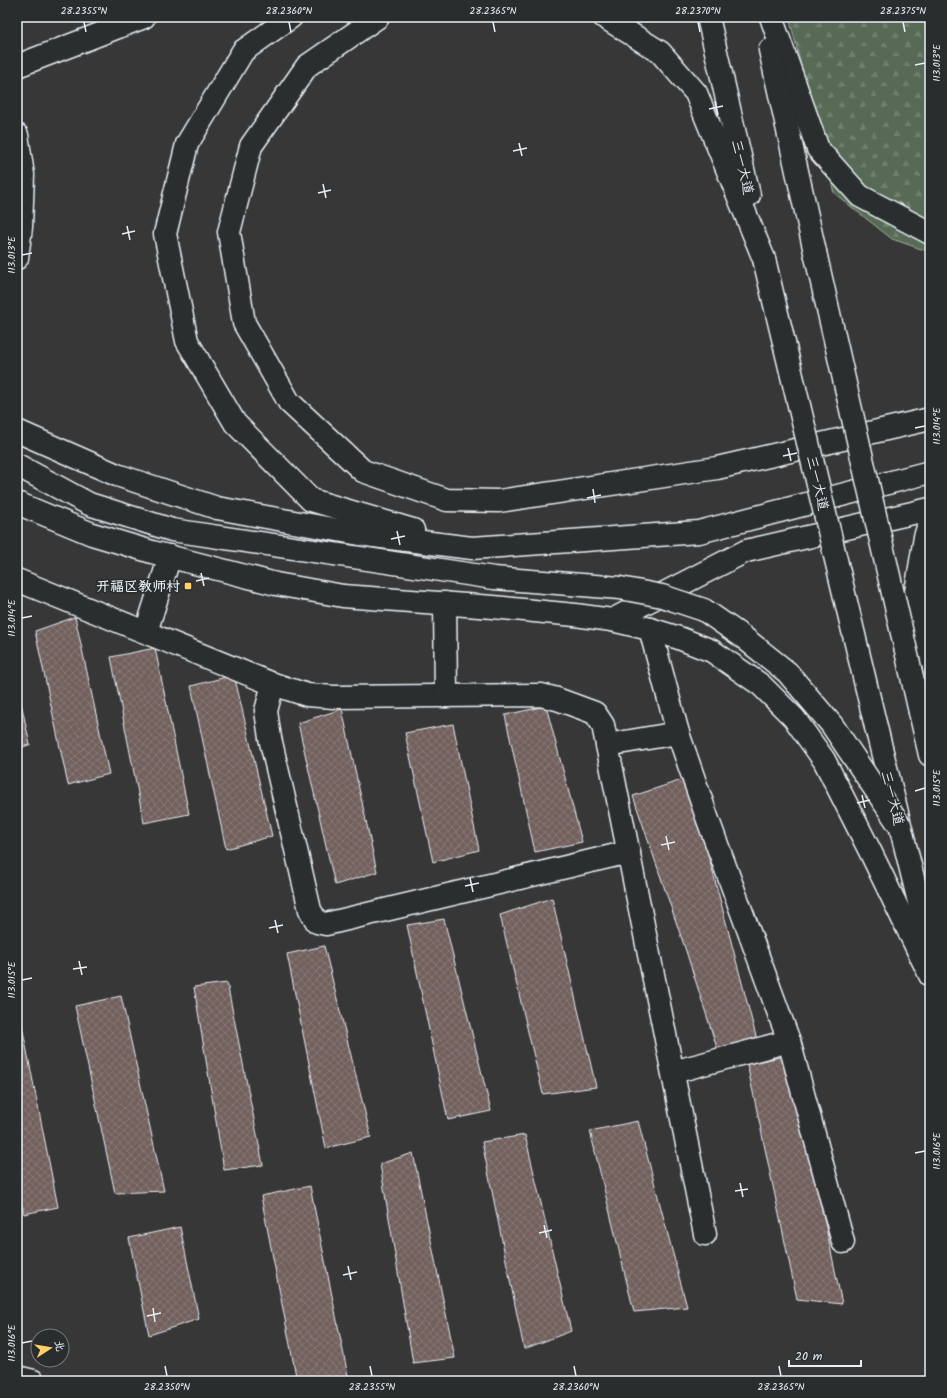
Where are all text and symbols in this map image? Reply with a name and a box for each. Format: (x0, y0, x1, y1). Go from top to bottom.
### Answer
text: 28.2355°N (61, 3, 108, 19)
text: 28.2360°N (266, 3, 312, 19)
text: 28.2365°N (470, 3, 517, 19)
text: 28.2370°N (675, 3, 721, 19)
text: 28.2375°N (880, 3, 926, 19)
text: 113.013°E (929, 43, 945, 82)
street label: 三一大道 (725, 137, 759, 197)
text: 113.013°E (4, 235, 20, 274)
text: 113.014°E (929, 406, 945, 445)
street label: 三一大道 (800, 453, 834, 513)
place label: 开福区教师村 (96, 576, 180, 598)
marker: 开福区教师村 (183, 581, 193, 591)
text: 113.014°E (4, 598, 20, 637)
street label: 三一大道 (875, 768, 909, 828)
text: 113.015°E (929, 768, 945, 807)
text: 113.015°E (4, 960, 20, 999)
text: 113.016°E (929, 1131, 945, 1170)
text: 113.016°E (4, 1323, 20, 1362)
north arrow (30, 1328, 70, 1368)
text: 北 (49, 1339, 69, 1353)
scale bar (789, 1342, 861, 1368)
text: 20 m (795, 1347, 823, 1366)
text: 28.2350°N (144, 1379, 190, 1395)
text: 28.2355°N (349, 1379, 396, 1395)
text: 28.2360°N (553, 1379, 599, 1395)
text: 28.2365°N (758, 1379, 805, 1395)

